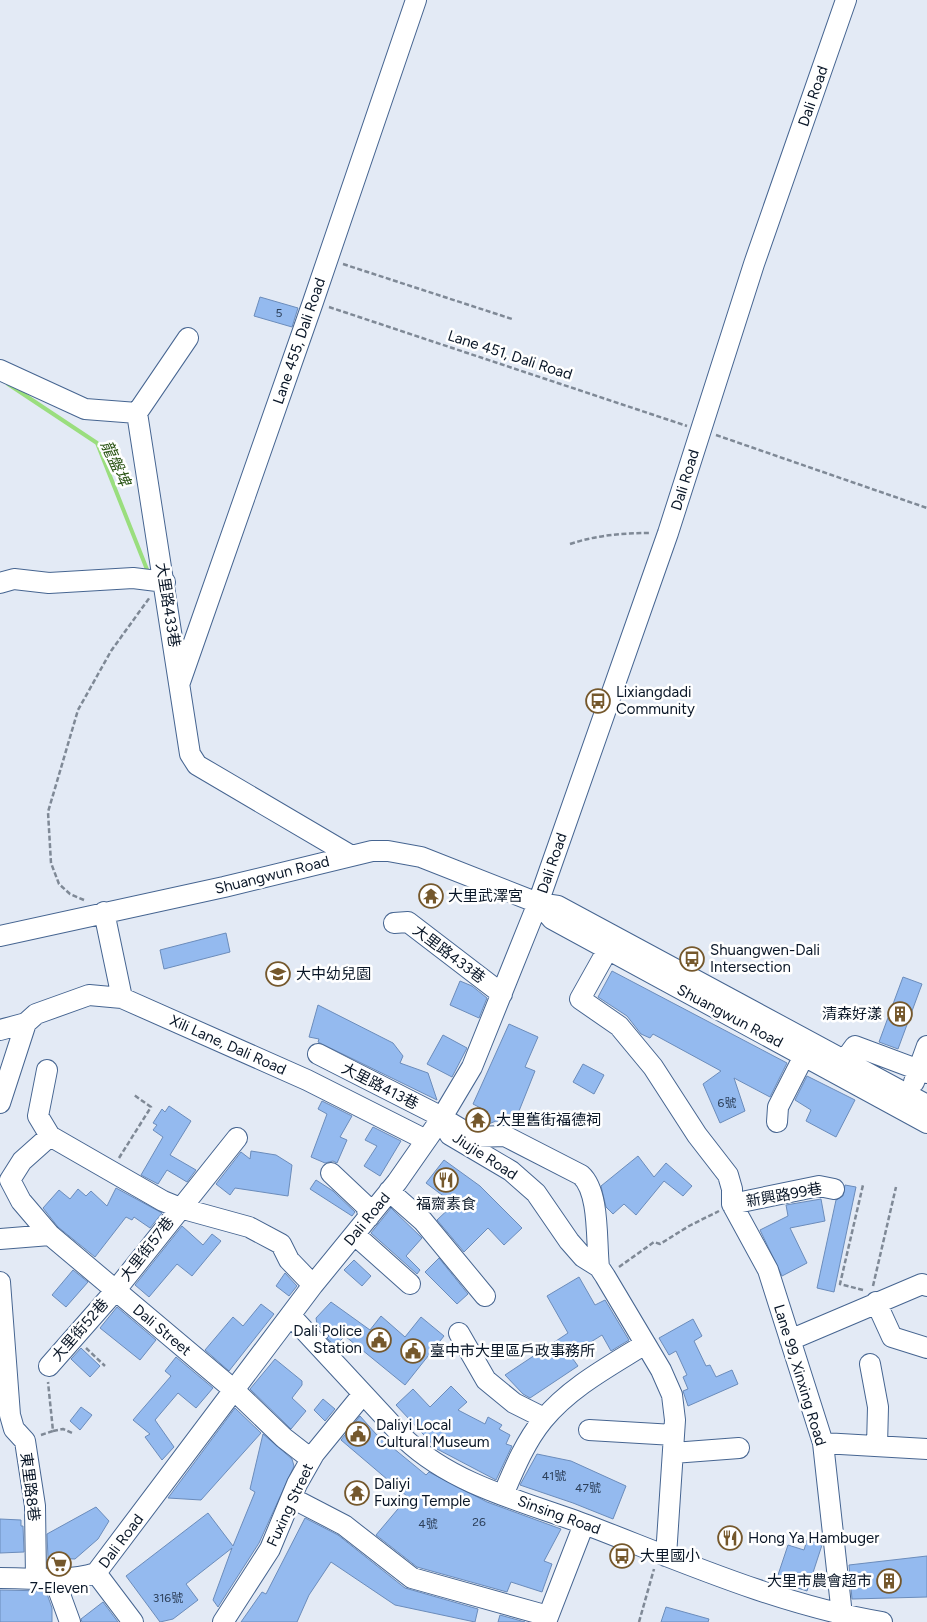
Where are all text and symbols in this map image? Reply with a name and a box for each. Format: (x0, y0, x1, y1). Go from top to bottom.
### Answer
street label: Dali Road (794, 63, 832, 129)
street label: Lane 455, Dali Road (269, 275, 329, 407)
house number: 5 (276, 306, 283, 320)
street label: Lane 451, Dali Road (445, 326, 575, 384)
water label: 龍盤埤 (97, 437, 135, 491)
street label: Dali Road (667, 447, 703, 513)
street label: 大里路433巷 (152, 561, 184, 649)
place label: Lixiangdadi Community (616, 683, 695, 718)
bus stop icon: Lixiangdadi Community (585, 688, 611, 714)
street label: Dali Road (533, 830, 571, 896)
street label: Shuangwun Road (213, 852, 331, 898)
temple icon: 大里武澤宮 (418, 883, 444, 909)
place label: 大里武澤宮 (448, 887, 523, 905)
street label: 大里路433巷 (409, 921, 489, 987)
place label: Shuangwen-Dali Intersection (710, 941, 820, 976)
bus stop icon: Shuangwen-Dali Intersection (679, 946, 705, 972)
school or university icon: 大中幼兒園 (265, 961, 291, 987)
place label: 大中幼兒園 (296, 965, 371, 983)
street label: Shuangwun Road (674, 980, 786, 1052)
building icon: 清森好漾 (887, 1001, 913, 1027)
place label: 清森好漾 (822, 1005, 882, 1023)
street label: Xili Lane, Dali Road (167, 1011, 289, 1079)
street label: 大里路413巷 (339, 1059, 421, 1113)
house number: 6號 (718, 1096, 736, 1110)
temple icon: 大里舊街福德祠 (465, 1107, 491, 1133)
place label: 大里舊街福德祠 (496, 1111, 601, 1129)
street label: Jiujie Road (449, 1128, 521, 1184)
restaurant icon: 福齋素食 (433, 1167, 459, 1193)
street label: 新興路99巷 (745, 1179, 823, 1211)
street label: Dali Road (340, 1189, 394, 1249)
place label: 福齋素食 (416, 1195, 476, 1213)
street label: 大里街57巷 (116, 1213, 178, 1285)
street label: 大里街52巷 (48, 1295, 112, 1365)
street label: Dali Street (129, 1300, 195, 1360)
street label: Lane 99, Xinxing Road (770, 1302, 830, 1448)
place label: Dali Police Station (293, 1322, 362, 1357)
public building icon: Dali Police Station (366, 1327, 392, 1353)
public building icon: 臺中市大里區戶政事務所 (400, 1338, 426, 1364)
place label: 臺中市大里區戶政事務所 (430, 1342, 595, 1360)
place label: Daliyi Local Cultural Museum (376, 1416, 490, 1451)
public building icon: Daliyi Local Cultural Museum (345, 1421, 371, 1447)
street label: 東里路8巷 (17, 1452, 43, 1522)
street label: Fuxing Street (263, 1460, 317, 1550)
house number: 41號 (542, 1469, 566, 1483)
place label: Daliyi Fuxing Temple (374, 1475, 471, 1510)
temple icon: Daliyi Fuxing Temple (344, 1480, 370, 1506)
house number: 47號 (575, 1481, 601, 1495)
street label: Sinsing Road (515, 1492, 603, 1538)
street label: Dali Road (95, 1510, 147, 1572)
house number: 26 (472, 1515, 486, 1529)
house number: 4號 (418, 1517, 438, 1531)
restaurant icon: Hong Ya Hambuger (717, 1525, 743, 1551)
place label: Hong Ya Hambuger (748, 1529, 879, 1547)
bus stop icon: 大里國小 (609, 1543, 635, 1569)
place label: 大里國小 (640, 1547, 700, 1565)
supermarket icon: 7-Eleven (46, 1551, 72, 1577)
building icon: 大里市農會超市 (876, 1568, 902, 1594)
place label: 大里市農會超市 (767, 1572, 872, 1590)
place label: 7-Eleven (30, 1579, 88, 1597)
house number: 316號 (153, 1591, 183, 1605)

